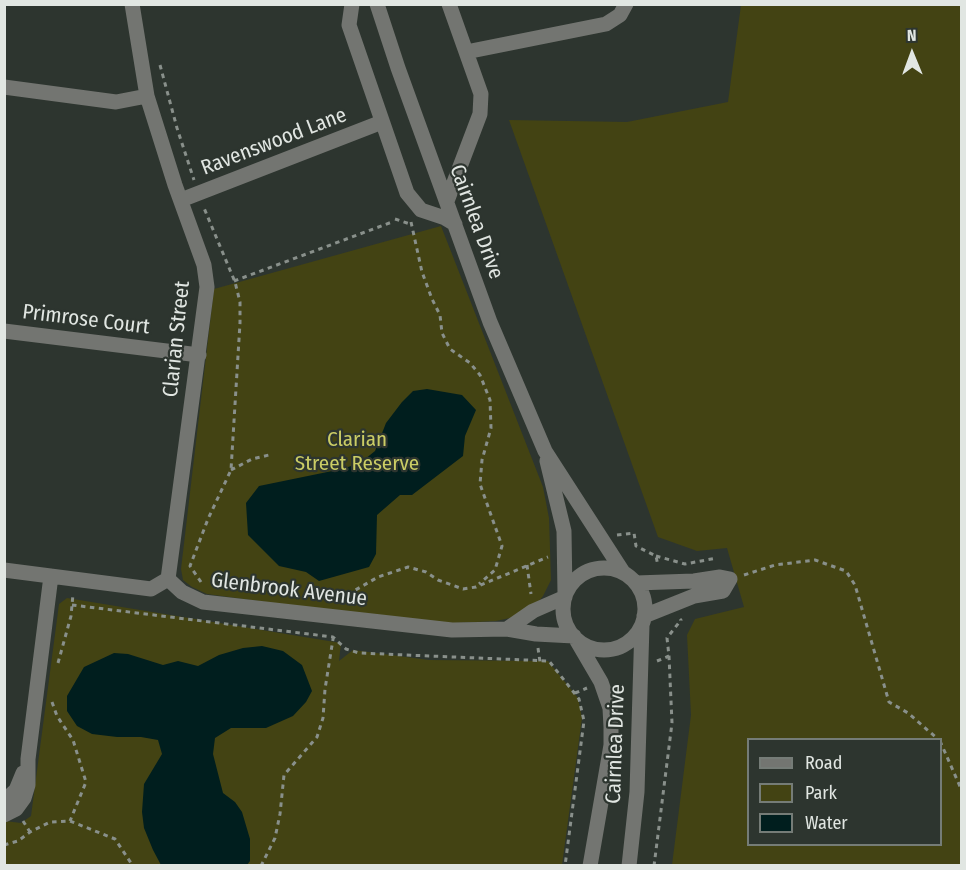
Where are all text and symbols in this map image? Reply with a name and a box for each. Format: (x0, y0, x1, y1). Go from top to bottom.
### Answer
north arrow (882, 24, 942, 84)
text: N (907, 26, 917, 45)
street label: Ravenswood Lane (198, 103, 350, 181)
street label: Cairnlea Drive (444, 161, 508, 283)
street label: Clarian Street (158, 280, 196, 398)
street label: Primrose Court (21, 300, 151, 340)
park label: Clarian Street Reserve (295, 427, 419, 477)
street label: Glenbrook Avenue (210, 568, 368, 612)
street label: Cairnlea Drive (601, 684, 631, 804)
legend (747, 738, 942, 846)
text: Road (805, 752, 842, 774)
text: Park (805, 782, 837, 804)
text: Water (805, 812, 848, 834)

